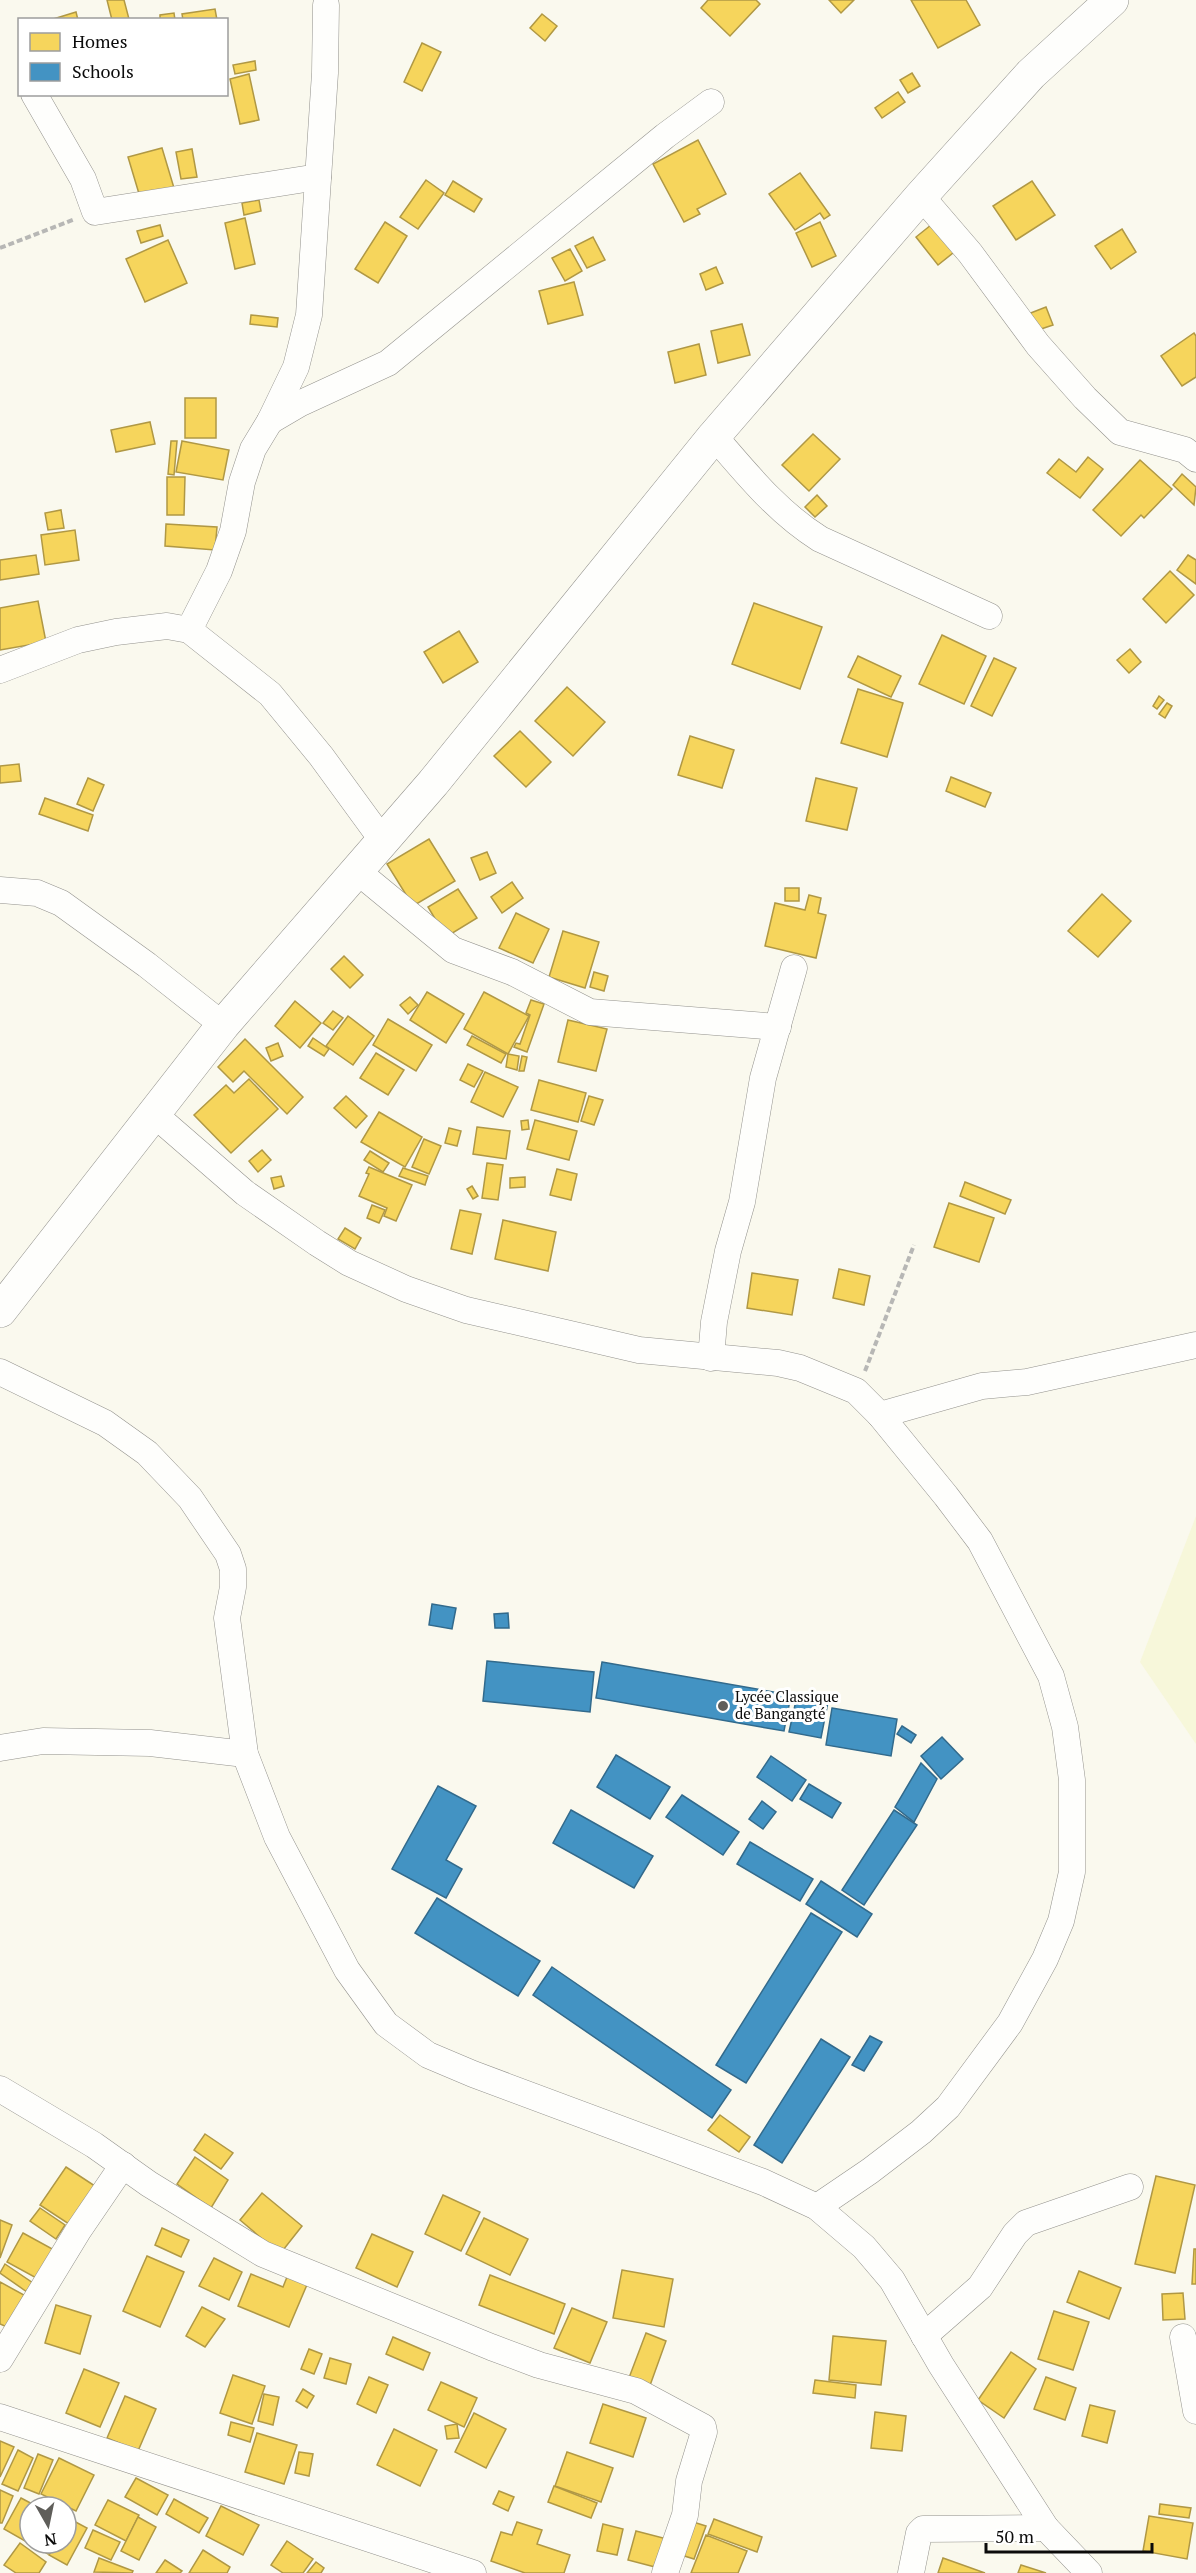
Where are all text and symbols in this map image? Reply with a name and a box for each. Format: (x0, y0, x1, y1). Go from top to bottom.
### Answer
legend (18, 18, 228, 96)
text: Homes (72, 29, 127, 53)
text: Schools (72, 59, 134, 83)
place label: Lycée Classique de Bangangté (735, 1686, 839, 1723)
marker: Lycée Classique de Bangangté (716, 1699, 730, 1713)
north arrow (18, 2495, 78, 2555)
scale bar (986, 2516, 1152, 2554)
text: 50 m (995, 2524, 1035, 2548)
text: N (43, 2528, 58, 2552)

